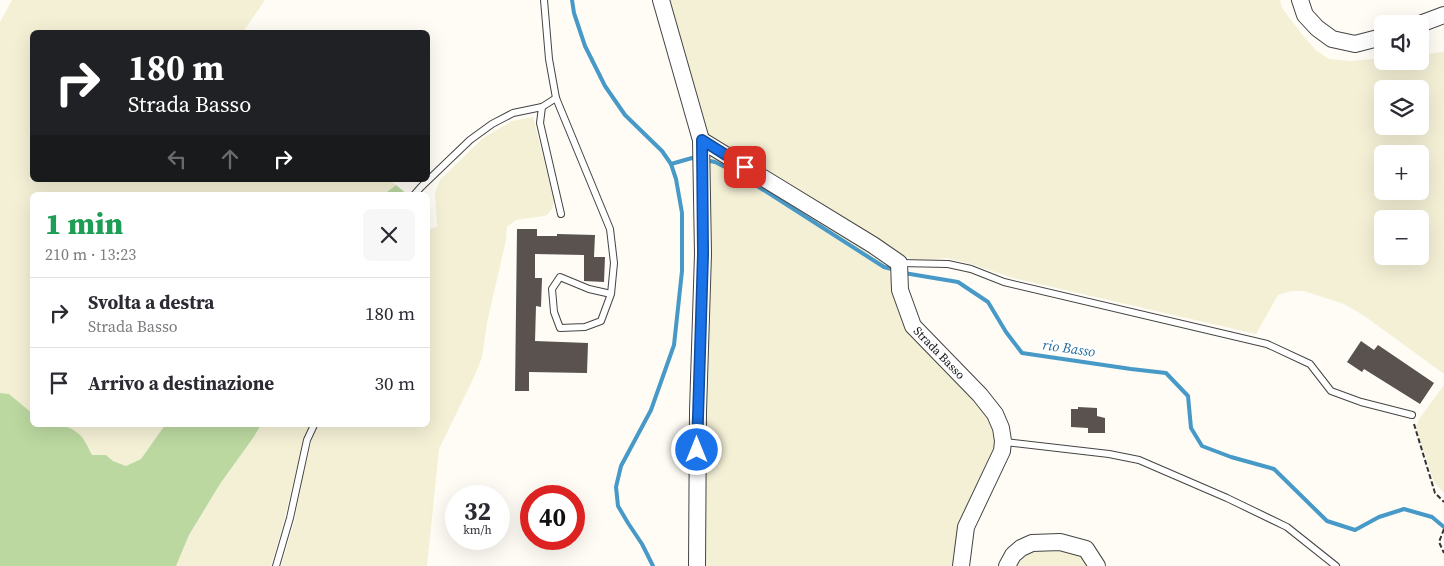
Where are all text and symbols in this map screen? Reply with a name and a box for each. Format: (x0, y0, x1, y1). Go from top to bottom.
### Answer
map controls (1374, 15, 1429, 265)
button: sound (1374, 15, 1429, 70)
text: 180 m (128, 44, 224, 92)
icon: right (45, 50, 110, 115)
button: layers (1374, 80, 1429, 135)
text: Strada Basso (128, 89, 251, 119)
icon: left (163, 145, 191, 173)
icon: ahead (216, 145, 244, 173)
icon: right (269, 145, 297, 173)
button: + (1374, 145, 1429, 200)
pin (724, 146, 766, 188)
icon: arrive (731, 153, 759, 181)
text: 1 min (45, 203, 123, 244)
button: close (363, 209, 415, 261)
button: − (1374, 210, 1429, 265)
text: 210 m · 13:23 (45, 243, 136, 265)
text: Svolta a destra (88, 289, 214, 315)
icon: right (45, 299, 73, 327)
text: 180 m (365, 300, 415, 326)
text: Strada Basso (88, 315, 178, 337)
street label: Strada Basso (910, 323, 969, 383)
water label: rio Basso (1041, 334, 1097, 362)
icon: arrive (45, 369, 73, 397)
text: Arrivo a destinazione (88, 370, 274, 396)
text: 30 m (374, 370, 415, 396)
position arrow (670, 423, 722, 475)
speed limit sign: 40 (520, 485, 585, 550)
text: 32 (464, 494, 491, 528)
text: km/h (463, 522, 492, 538)

